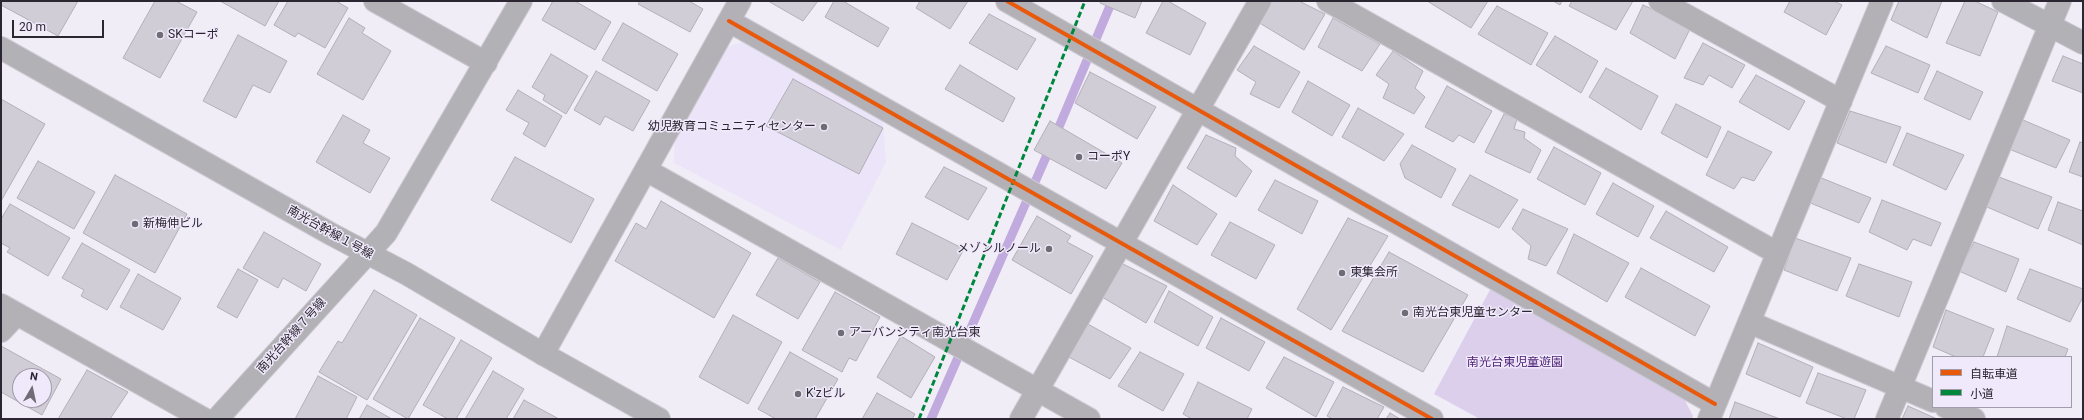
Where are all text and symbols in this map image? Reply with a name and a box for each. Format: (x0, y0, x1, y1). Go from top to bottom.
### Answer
scale bar (14, 12, 106, 38)
text: 20 m (19, 20, 46, 34)
place label: SKコーポ (168, 28, 219, 42)
marker: SKコーポ (155, 30, 165, 40)
place label: 幼児教育コミュニティセンター (648, 120, 816, 134)
marker: 幼児教育コミュニティセンター (819, 122, 829, 132)
place label: コーポY (1087, 150, 1130, 164)
marker: コーポY (1074, 152, 1084, 162)
street label: 南光台幹線１号線 (285, 203, 375, 263)
place label: 新梅伸ビル (143, 217, 203, 231)
marker: 新梅伸ビル (130, 219, 140, 229)
place label: メゾンルノール (957, 242, 1041, 256)
marker: メゾンルノール (1044, 244, 1054, 254)
place label: 東集会所 (1350, 266, 1398, 280)
marker: 東集会所 (1337, 268, 1347, 278)
street label: 南光台幹線７号線 (255, 296, 329, 376)
place label: 南光台東児童センター (1413, 306, 1533, 320)
marker: 南光台東児童センター (1400, 308, 1410, 318)
place label: アーバンシティ南光台東 (849, 326, 980, 340)
marker: アーバンシティ南光台東 (836, 328, 846, 338)
park label: 南光台東児童遊園 (1467, 356, 1563, 370)
legend (1932, 356, 2072, 408)
text: 自転車道 (1970, 367, 2018, 381)
north arrow (12, 368, 52, 408)
text: N (29, 370, 39, 384)
place label: K'zビル (806, 387, 846, 401)
text: 小道 (1970, 387, 1994, 401)
marker: K'zビル (793, 389, 803, 399)

